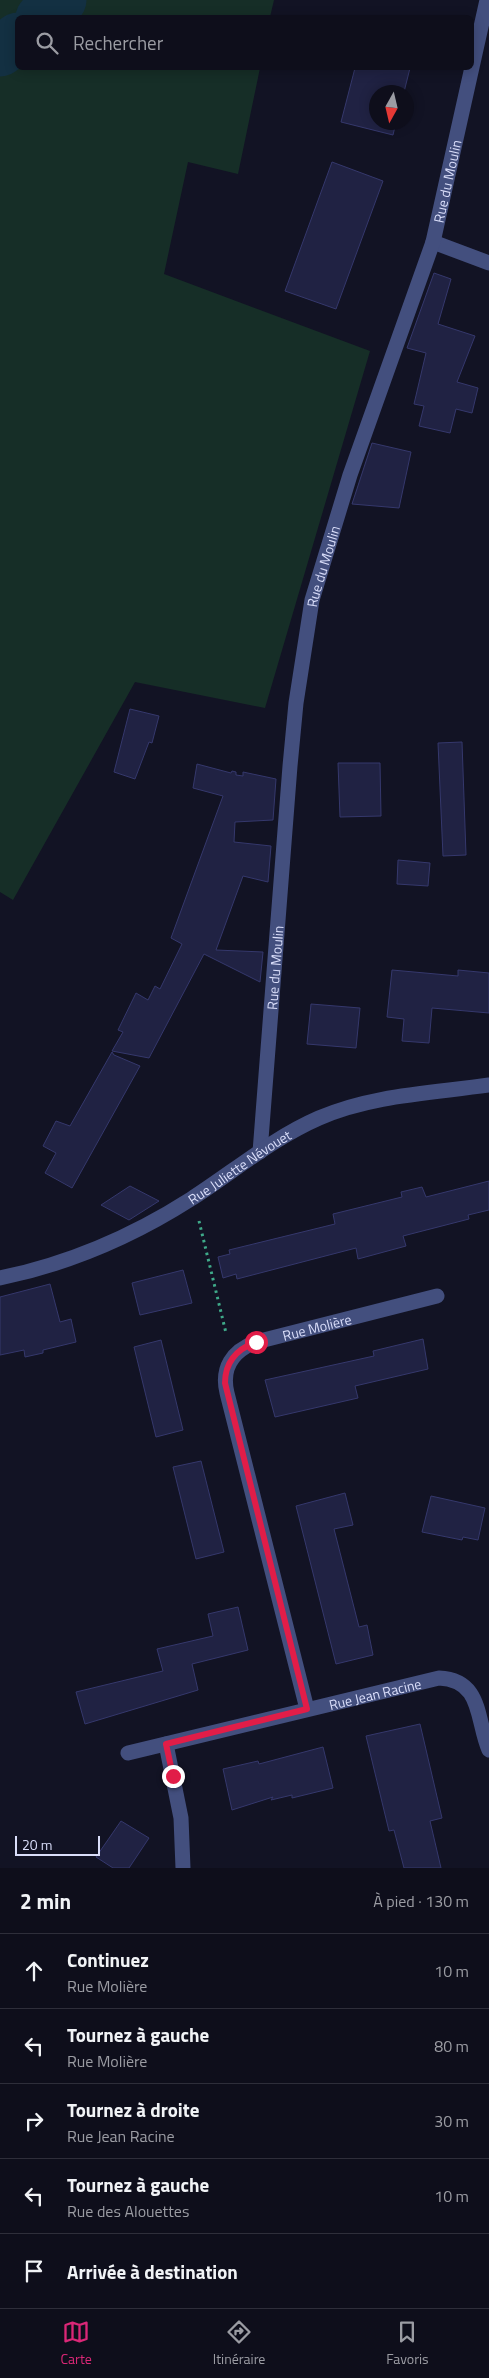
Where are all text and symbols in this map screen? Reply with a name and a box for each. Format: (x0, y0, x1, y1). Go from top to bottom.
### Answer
search box (15, 15, 474, 70)
text: Rechercher (73, 28, 163, 57)
icon: search (33, 29, 61, 57)
north arrow (369, 85, 414, 130)
street label: Rue du Moulin (427, 138, 466, 225)
street label: Rue du Moulin (301, 523, 345, 608)
street label: Rue du Moulin (261, 925, 288, 1011)
street label: Rue Juliette Névouet (183, 1124, 295, 1209)
street label: Rue Molière (280, 1308, 354, 1345)
route start (245, 1331, 268, 1354)
street label: Rue Jean Racine (327, 1672, 423, 1715)
route end (162, 1765, 185, 1788)
scale bar (15, 1833, 100, 1856)
text: 20 m (22, 1834, 52, 1855)
text: 2 min (20, 1885, 71, 1917)
text: À pied · 130 m (373, 1889, 469, 1913)
text: Continuez (67, 1945, 149, 1974)
icon: ahead (20, 1957, 48, 1985)
text: 10 m (434, 1959, 469, 1983)
text: Rue Molière (67, 1974, 147, 1998)
text: Tournez à gauche (67, 2020, 209, 2049)
icon: left (20, 2032, 48, 2060)
text: 80 m (434, 2034, 469, 2058)
text: Rue Molière (67, 2049, 147, 2073)
text: Tournez à droite (67, 2095, 199, 2124)
icon: right (20, 2107, 48, 2135)
text: 30 m (434, 2109, 469, 2133)
text: Rue Jean Racine (67, 2124, 175, 2148)
text: Tournez à gauche (67, 2170, 209, 2199)
icon: left (20, 2182, 48, 2210)
text: 10 m (434, 2184, 469, 2208)
text: Rue des Alouettes (67, 2199, 189, 2223)
icon: arrive (20, 2257, 48, 2285)
text: Arrivée à destination (67, 2257, 238, 2286)
tab: Carte (60, 2318, 92, 2369)
tab: Itinéraire (213, 2318, 265, 2369)
tab: Favoris (386, 2318, 429, 2369)

